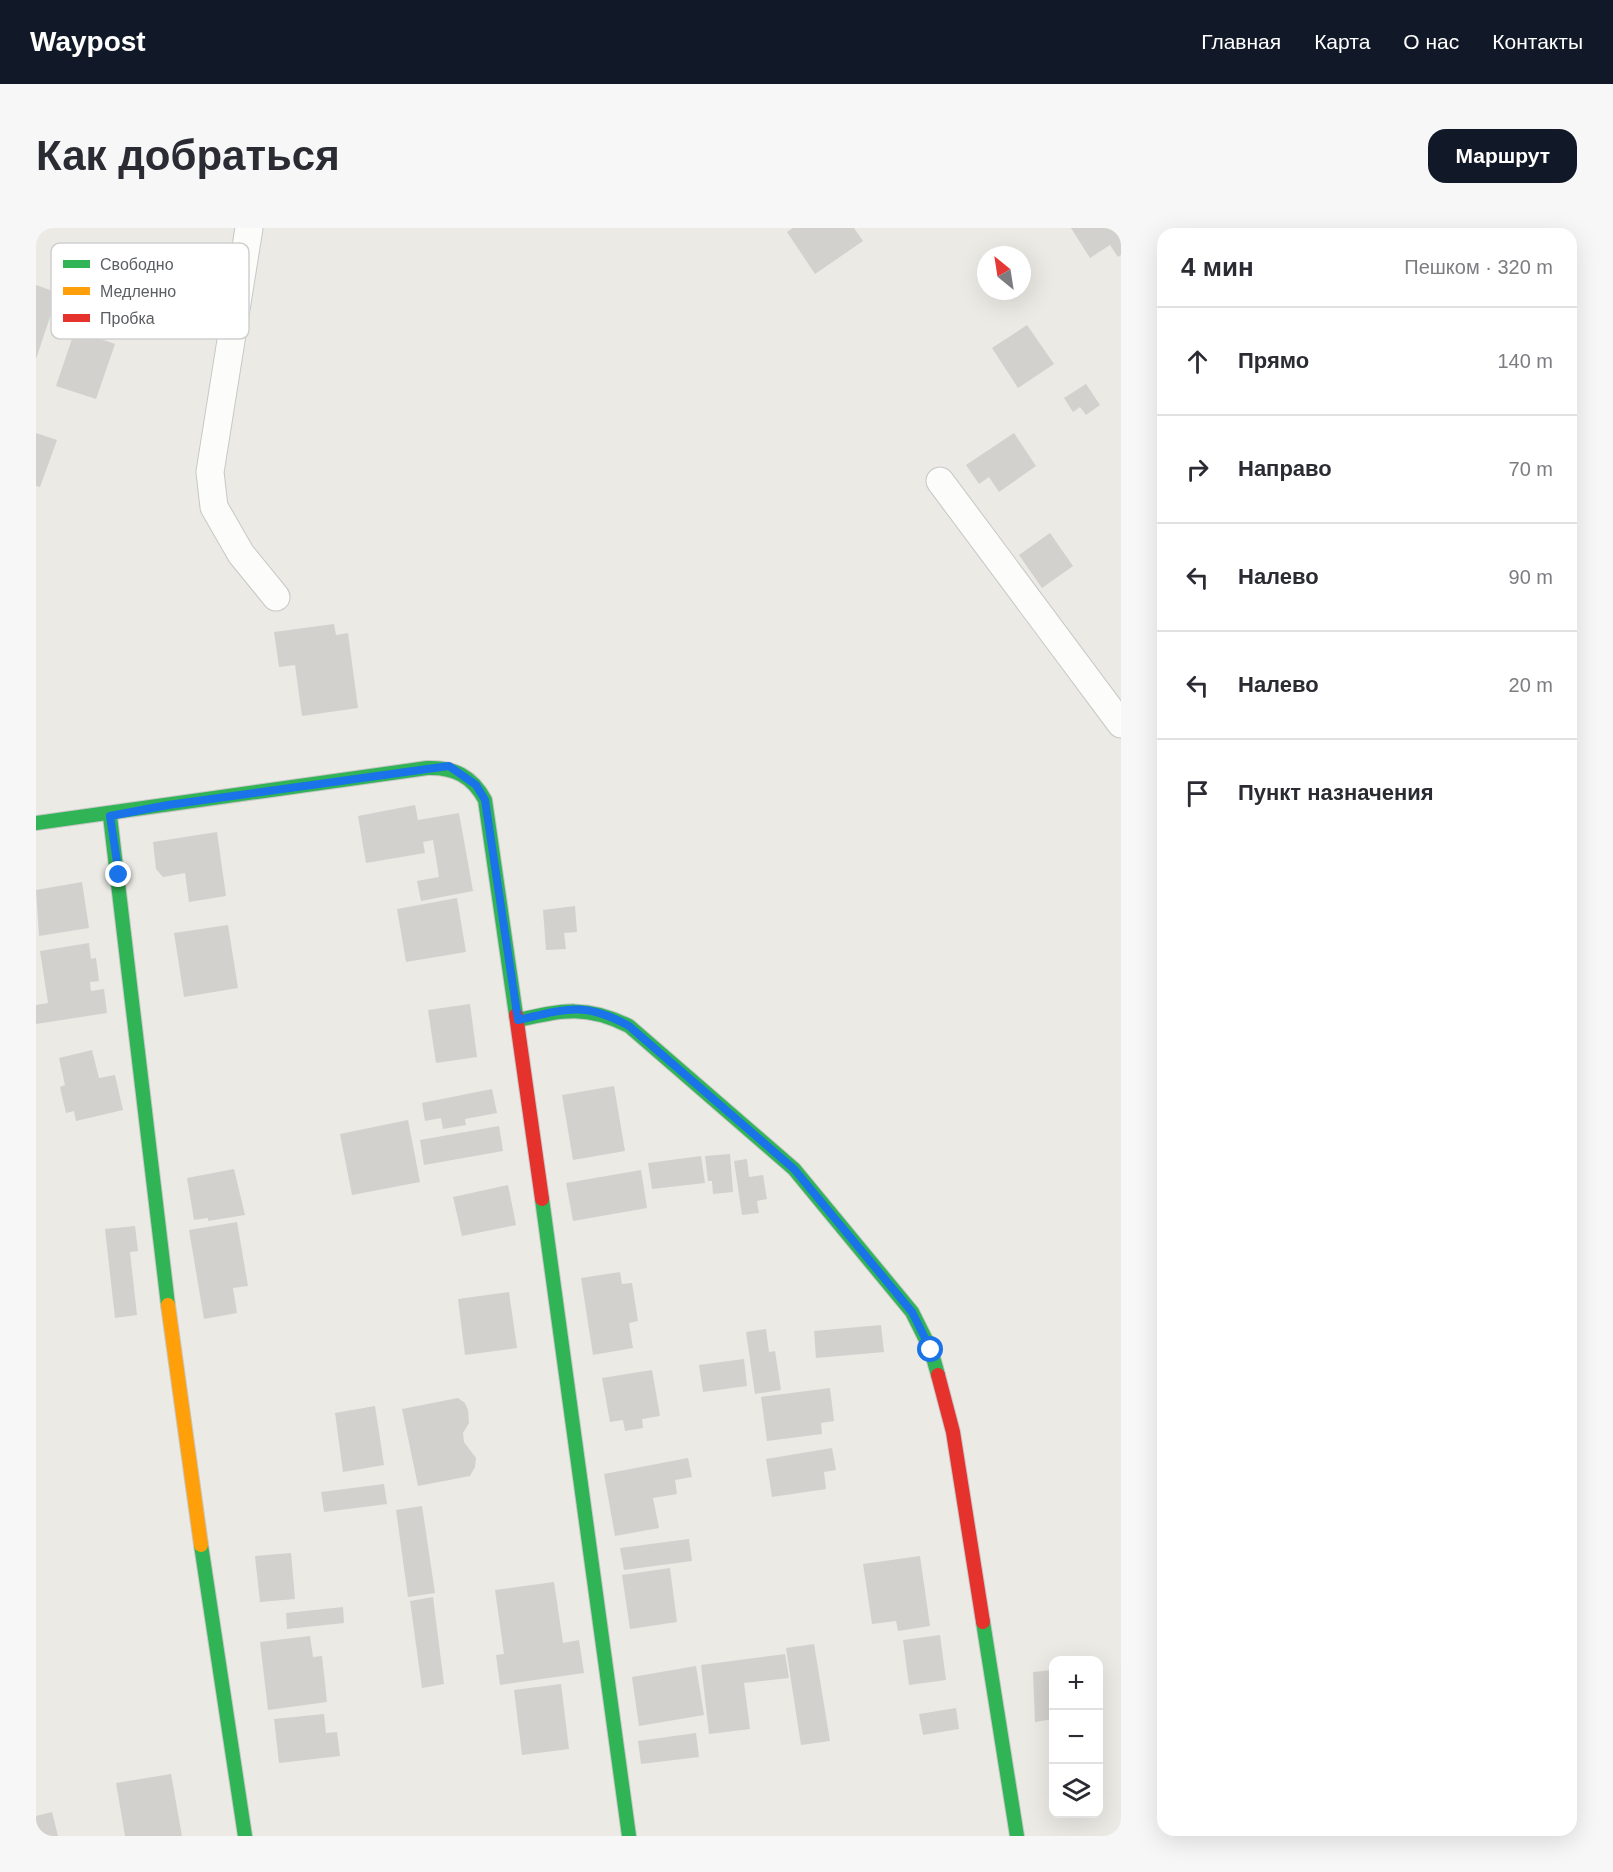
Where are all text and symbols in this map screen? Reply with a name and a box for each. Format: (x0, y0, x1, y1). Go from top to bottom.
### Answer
text: Waypost (30, 26, 146, 57)
text: Главная (1201, 30, 1281, 53)
text: Карта (1314, 30, 1370, 53)
text: О нас (1403, 30, 1459, 53)
text: Контакты (1492, 30, 1583, 53)
button: Маршрут (1428, 129, 1577, 183)
text: Как добраться (36, 132, 340, 179)
legend (51, 243, 249, 339)
north arrow (977, 246, 1031, 300)
text: 4 мин (1181, 252, 1254, 282)
text: Свободно (100, 256, 174, 273)
text: Пешком · 320 m (1404, 256, 1553, 278)
text: Медленно (100, 283, 176, 300)
text: Пробка (100, 310, 155, 327)
icon: ahead (1181, 345, 1214, 378)
text: Прямо (1238, 348, 1309, 373)
text: 140 m (1497, 350, 1553, 372)
icon: right (1181, 453, 1214, 486)
text: Направо (1238, 456, 1332, 481)
text: 70 m (1509, 458, 1553, 480)
icon: left (1181, 561, 1214, 594)
text: Налево (1238, 564, 1319, 589)
text: 90 m (1509, 566, 1553, 588)
icon: left (1181, 669, 1214, 702)
text: Налево (1238, 672, 1319, 697)
text: 20 m (1509, 674, 1553, 696)
icon: arrive (1181, 777, 1214, 810)
text: Пункт назначения (1238, 780, 1434, 805)
route end (105, 861, 131, 887)
route start (917, 1336, 943, 1362)
map controls (1049, 1656, 1103, 1818)
button: + (1049, 1656, 1103, 1710)
button: − (1049, 1710, 1103, 1764)
button: layers (1049, 1764, 1103, 1818)

